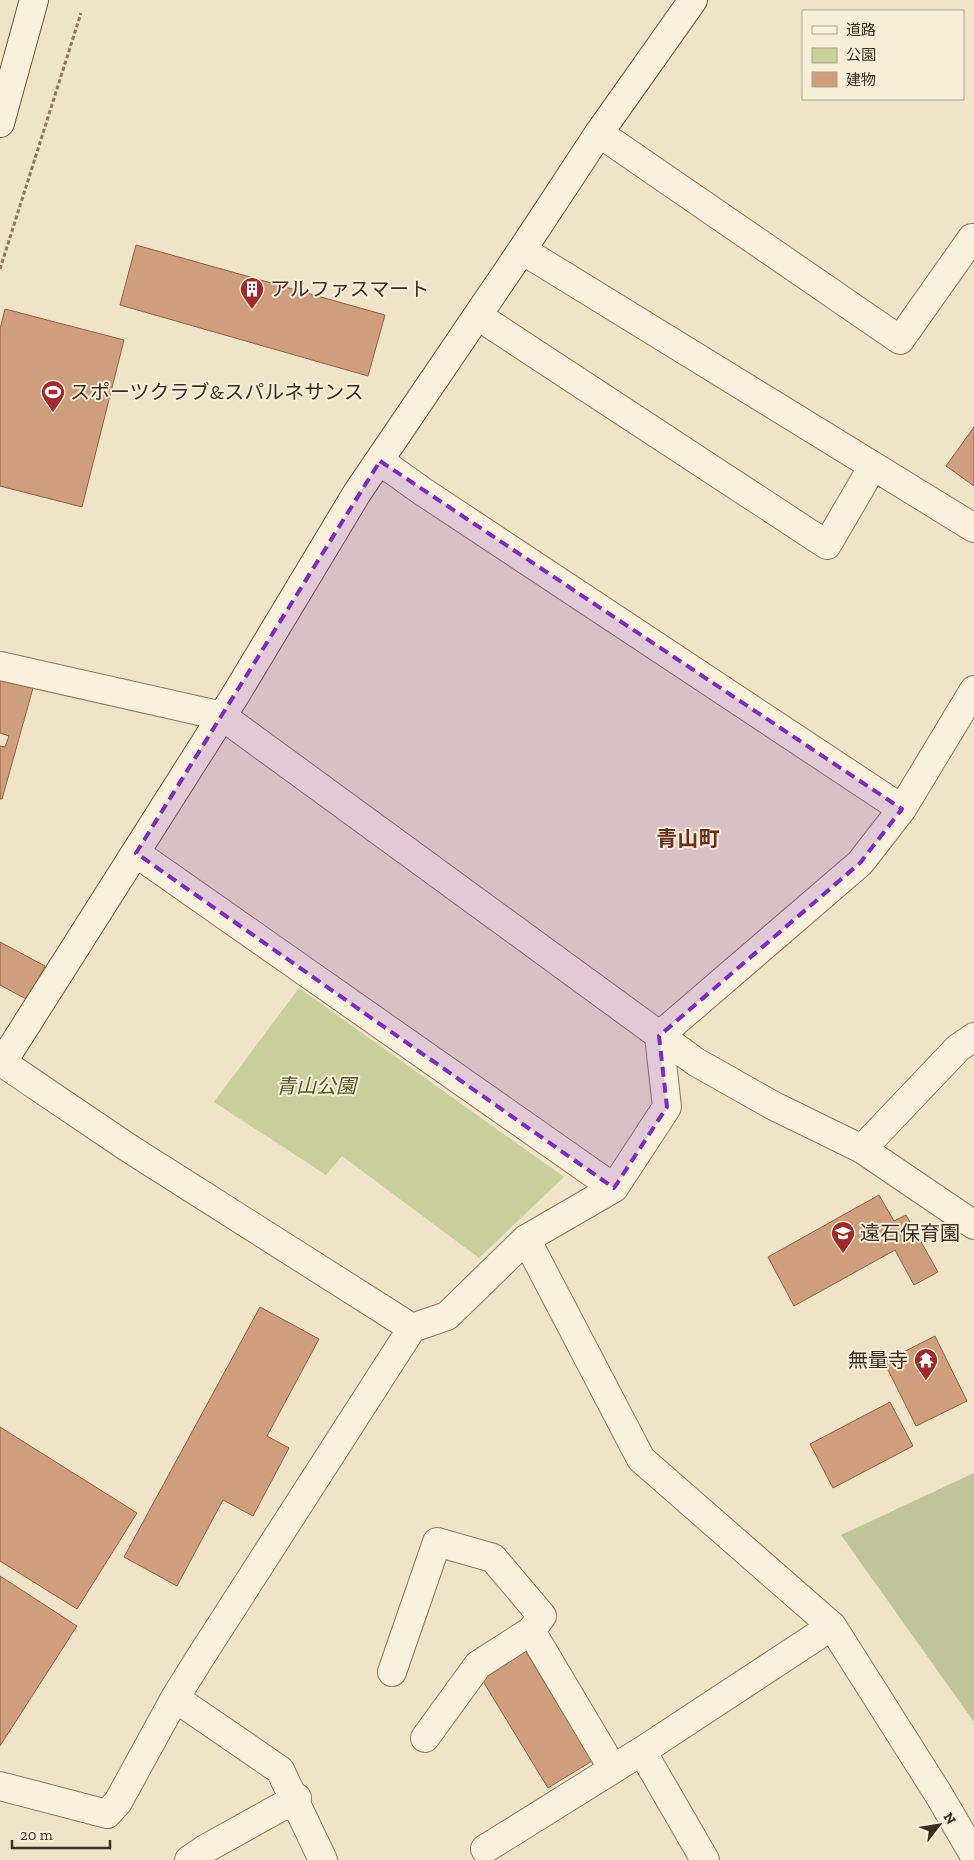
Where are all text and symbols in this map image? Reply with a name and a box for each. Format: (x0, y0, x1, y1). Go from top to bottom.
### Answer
legend (802, 10, 964, 100)
text: 道路 (846, 21, 876, 39)
text: 公園 (846, 46, 876, 64)
text: 建物 (846, 71, 876, 89)
building icon: アルファスマート (239, 276, 265, 310)
place label: アルファスマート (270, 277, 429, 301)
sports icon: スポーツクラブ&スパルネサンス (40, 379, 66, 413)
place label: スポーツクラブ&スパルネサンス (70, 380, 364, 404)
district label: 青山町 (657, 826, 720, 851)
park label: 青山公園 (276, 1074, 359, 1098)
school or university icon: 遠石保育園 (830, 1220, 856, 1254)
place label: 遠石保育園 (860, 1221, 960, 1245)
temple icon: 無量寺 (913, 1347, 939, 1381)
place label: 無量寺 (848, 1348, 908, 1372)
north arrow (914, 1800, 964, 1850)
text: N (940, 1810, 960, 1828)
scale bar (12, 1818, 110, 1850)
text: 20 m (20, 1826, 53, 1844)

